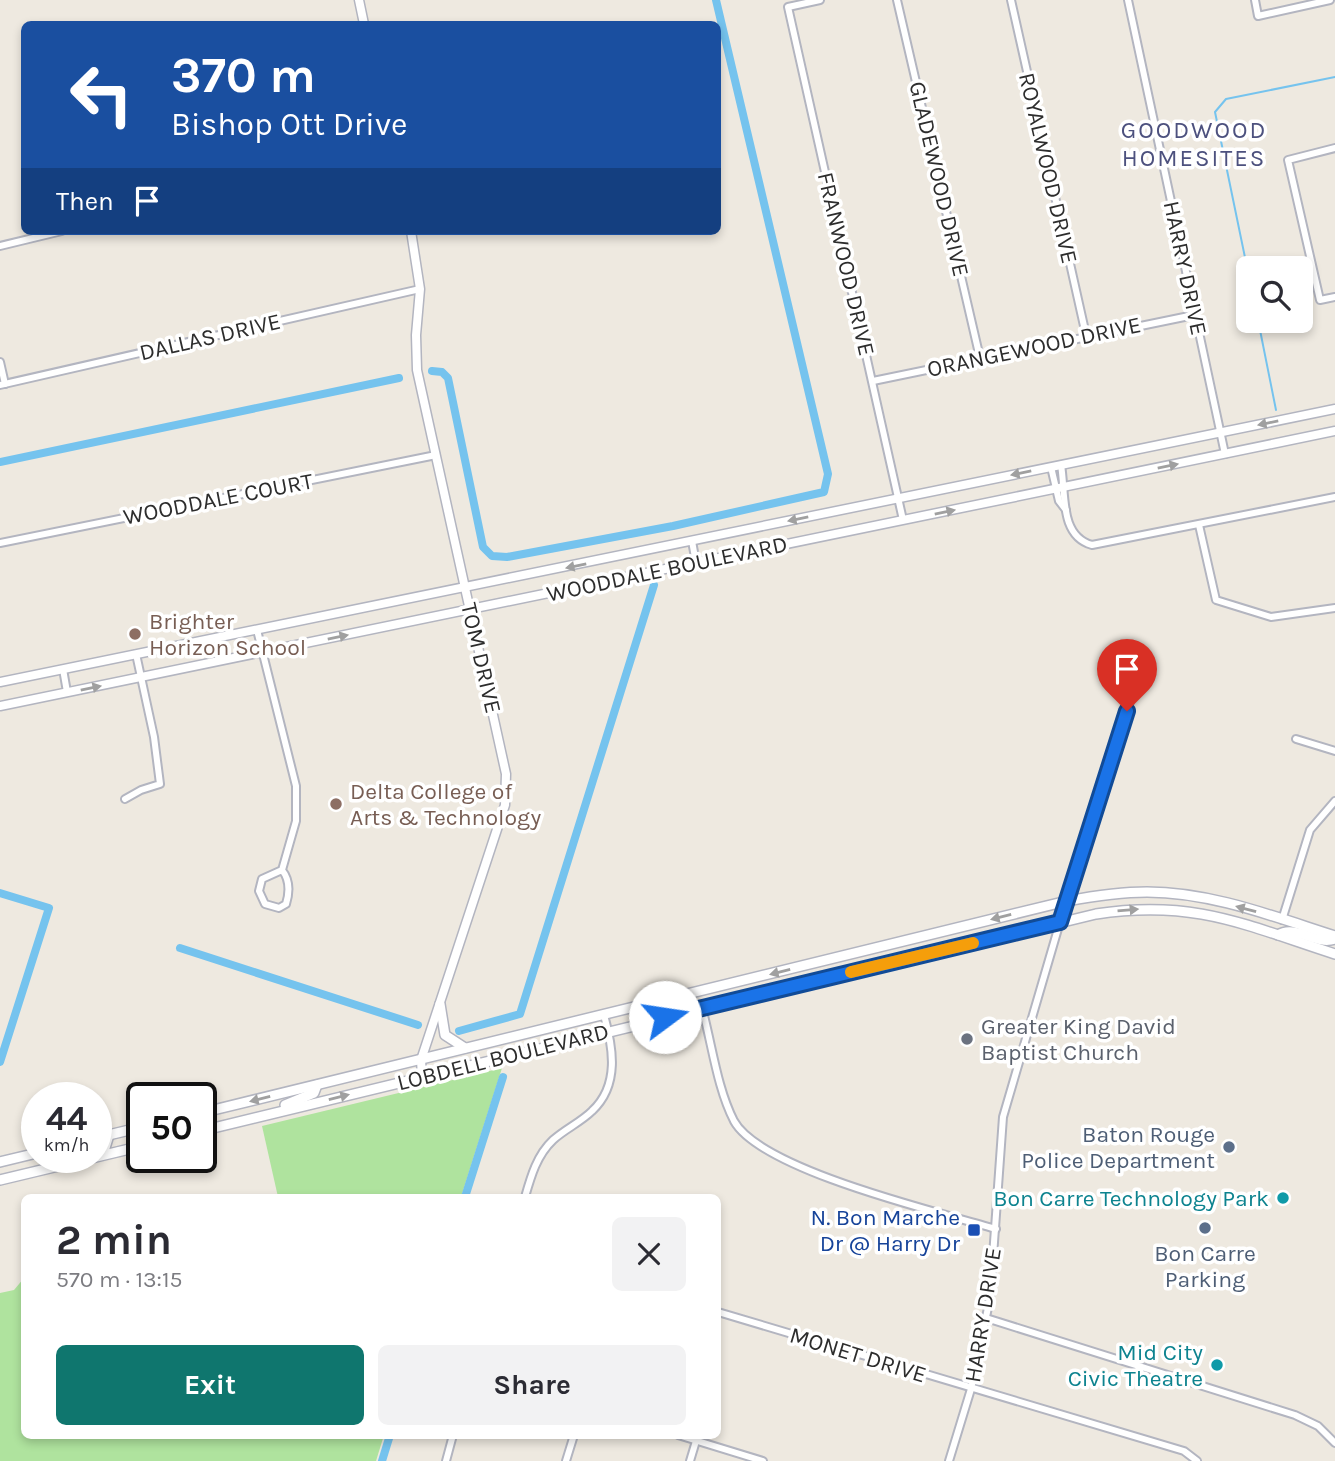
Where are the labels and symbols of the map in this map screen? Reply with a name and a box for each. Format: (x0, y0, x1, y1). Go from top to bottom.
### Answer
street label: ROYALWOOD DRIVE (1013, 70, 1083, 266)
street label: GLADEWOOD DRIVE (903, 79, 975, 279)
district label: GOODWOOD HOMESITES (1121, 116, 1267, 172)
street label: FRANWOOD DRIVE (812, 170, 880, 358)
street label: HARRY DRIVE (1158, 198, 1212, 338)
street label: DALLAS DRIVE (137, 308, 283, 366)
street label: ORANGEWOOD DRIVE (925, 311, 1143, 383)
one-way arrow (1257, 417, 1279, 428)
one-way arrow (1157, 460, 1179, 471)
street label: WOODDALE COURT (121, 467, 316, 531)
one-way arrow (1010, 468, 1032, 479)
one-way arrow (934, 506, 956, 517)
one-way arrow (787, 514, 809, 525)
street label: WOODDALE BOULEVARD (544, 530, 790, 608)
one-way arrow (565, 560, 587, 571)
street label: TOM DRIVE (455, 600, 507, 716)
place label: Brighter Horizon School (149, 608, 306, 661)
marker: Brighter Horizon School (127, 626, 143, 642)
one-way arrow (327, 631, 349, 642)
pin (1097, 639, 1157, 711)
one-way arrow (80, 682, 102, 693)
place label: Delta College of Arts & Technology (350, 778, 541, 831)
marker: Delta College of Arts & Technology (328, 796, 344, 812)
one-way arrow (1117, 904, 1139, 915)
one-way arrow (1235, 904, 1256, 914)
one-way arrow (990, 912, 1012, 923)
one-way arrow (769, 967, 791, 978)
position arrow (628, 980, 702, 1054)
place label: Greater King David Baptist Church (981, 1013, 1176, 1066)
street label: LOBDELL BOULEVARD (394, 1018, 612, 1096)
marker: Greater King David Baptist Church (959, 1031, 975, 1047)
speed limit sign: 50 (126, 1082, 217, 1173)
one-way arrow (328, 1091, 350, 1102)
one-way arrow (248, 1094, 270, 1105)
place label: Baton Rouge Police Department (1021, 1121, 1215, 1174)
marker: Baton Rouge Police Department (1221, 1139, 1237, 1155)
place label: Bon Carre Technology Park (993, 1185, 1269, 1212)
marker: Bon Carre Technology Park (1275, 1190, 1291, 1206)
place label: N. Bon Marche Dr @ Harry Dr (810, 1204, 961, 1257)
marker: Bon Carre Parking (1197, 1220, 1213, 1236)
marker: N. Bon Marche Dr @ Harry Dr (966, 1222, 982, 1238)
place label: Bon Carre Parking (1154, 1240, 1256, 1293)
street label: HARRY DRIVE (959, 1246, 1007, 1384)
street label: MONET DRIVE (786, 1321, 930, 1389)
place label: Mid City Civic Theatre (1068, 1339, 1203, 1392)
marker: Mid City Civic Theatre (1209, 1357, 1225, 1373)

